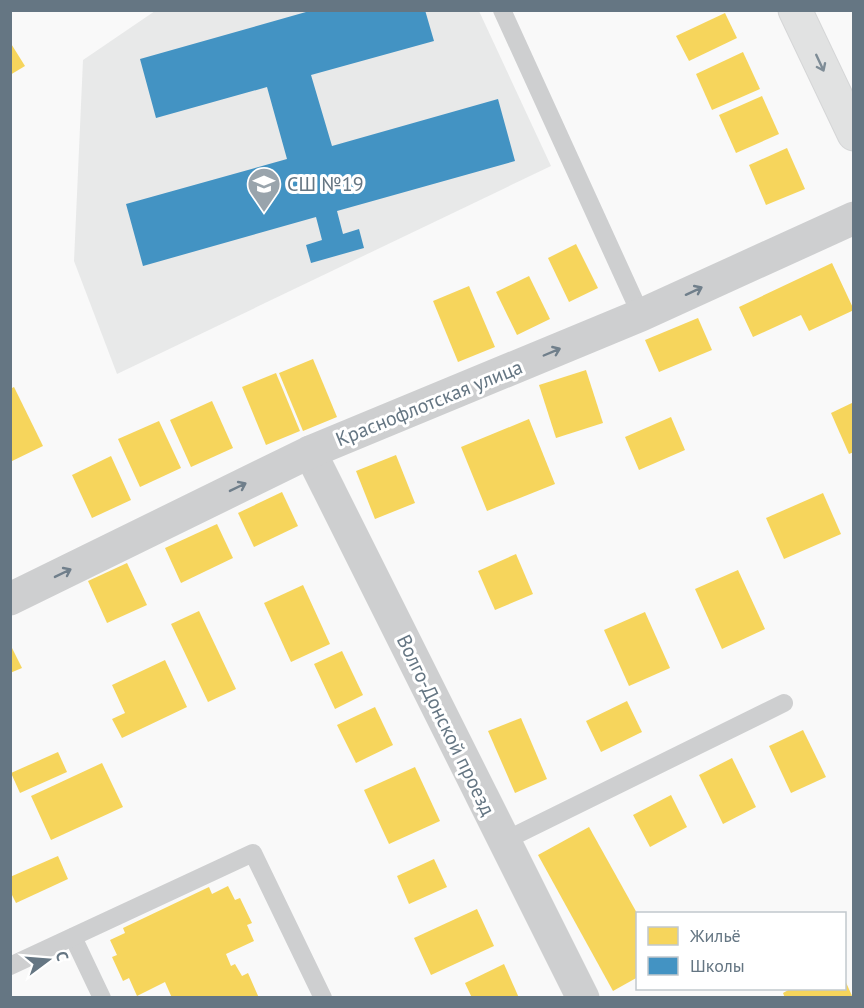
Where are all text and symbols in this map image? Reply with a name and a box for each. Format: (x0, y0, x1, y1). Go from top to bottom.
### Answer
one-way arrow (814, 54, 826, 72)
school or university icon: СШ №19 (246, 166, 282, 213)
place label: СШ №19 (287, 171, 364, 197)
one-way arrow (685, 284, 703, 295)
one-way arrow (542, 346, 561, 357)
street label: Краснофлотская улица (332, 354, 526, 452)
one-way arrow (229, 481, 247, 492)
one-way arrow (54, 566, 72, 578)
street label: Волго-Донской проезд (391, 630, 501, 820)
legend (636, 912, 846, 990)
text: Жильё (689, 924, 741, 947)
north arrow (18, 930, 78, 990)
text: С (52, 949, 73, 963)
text: Школы (690, 954, 745, 977)

